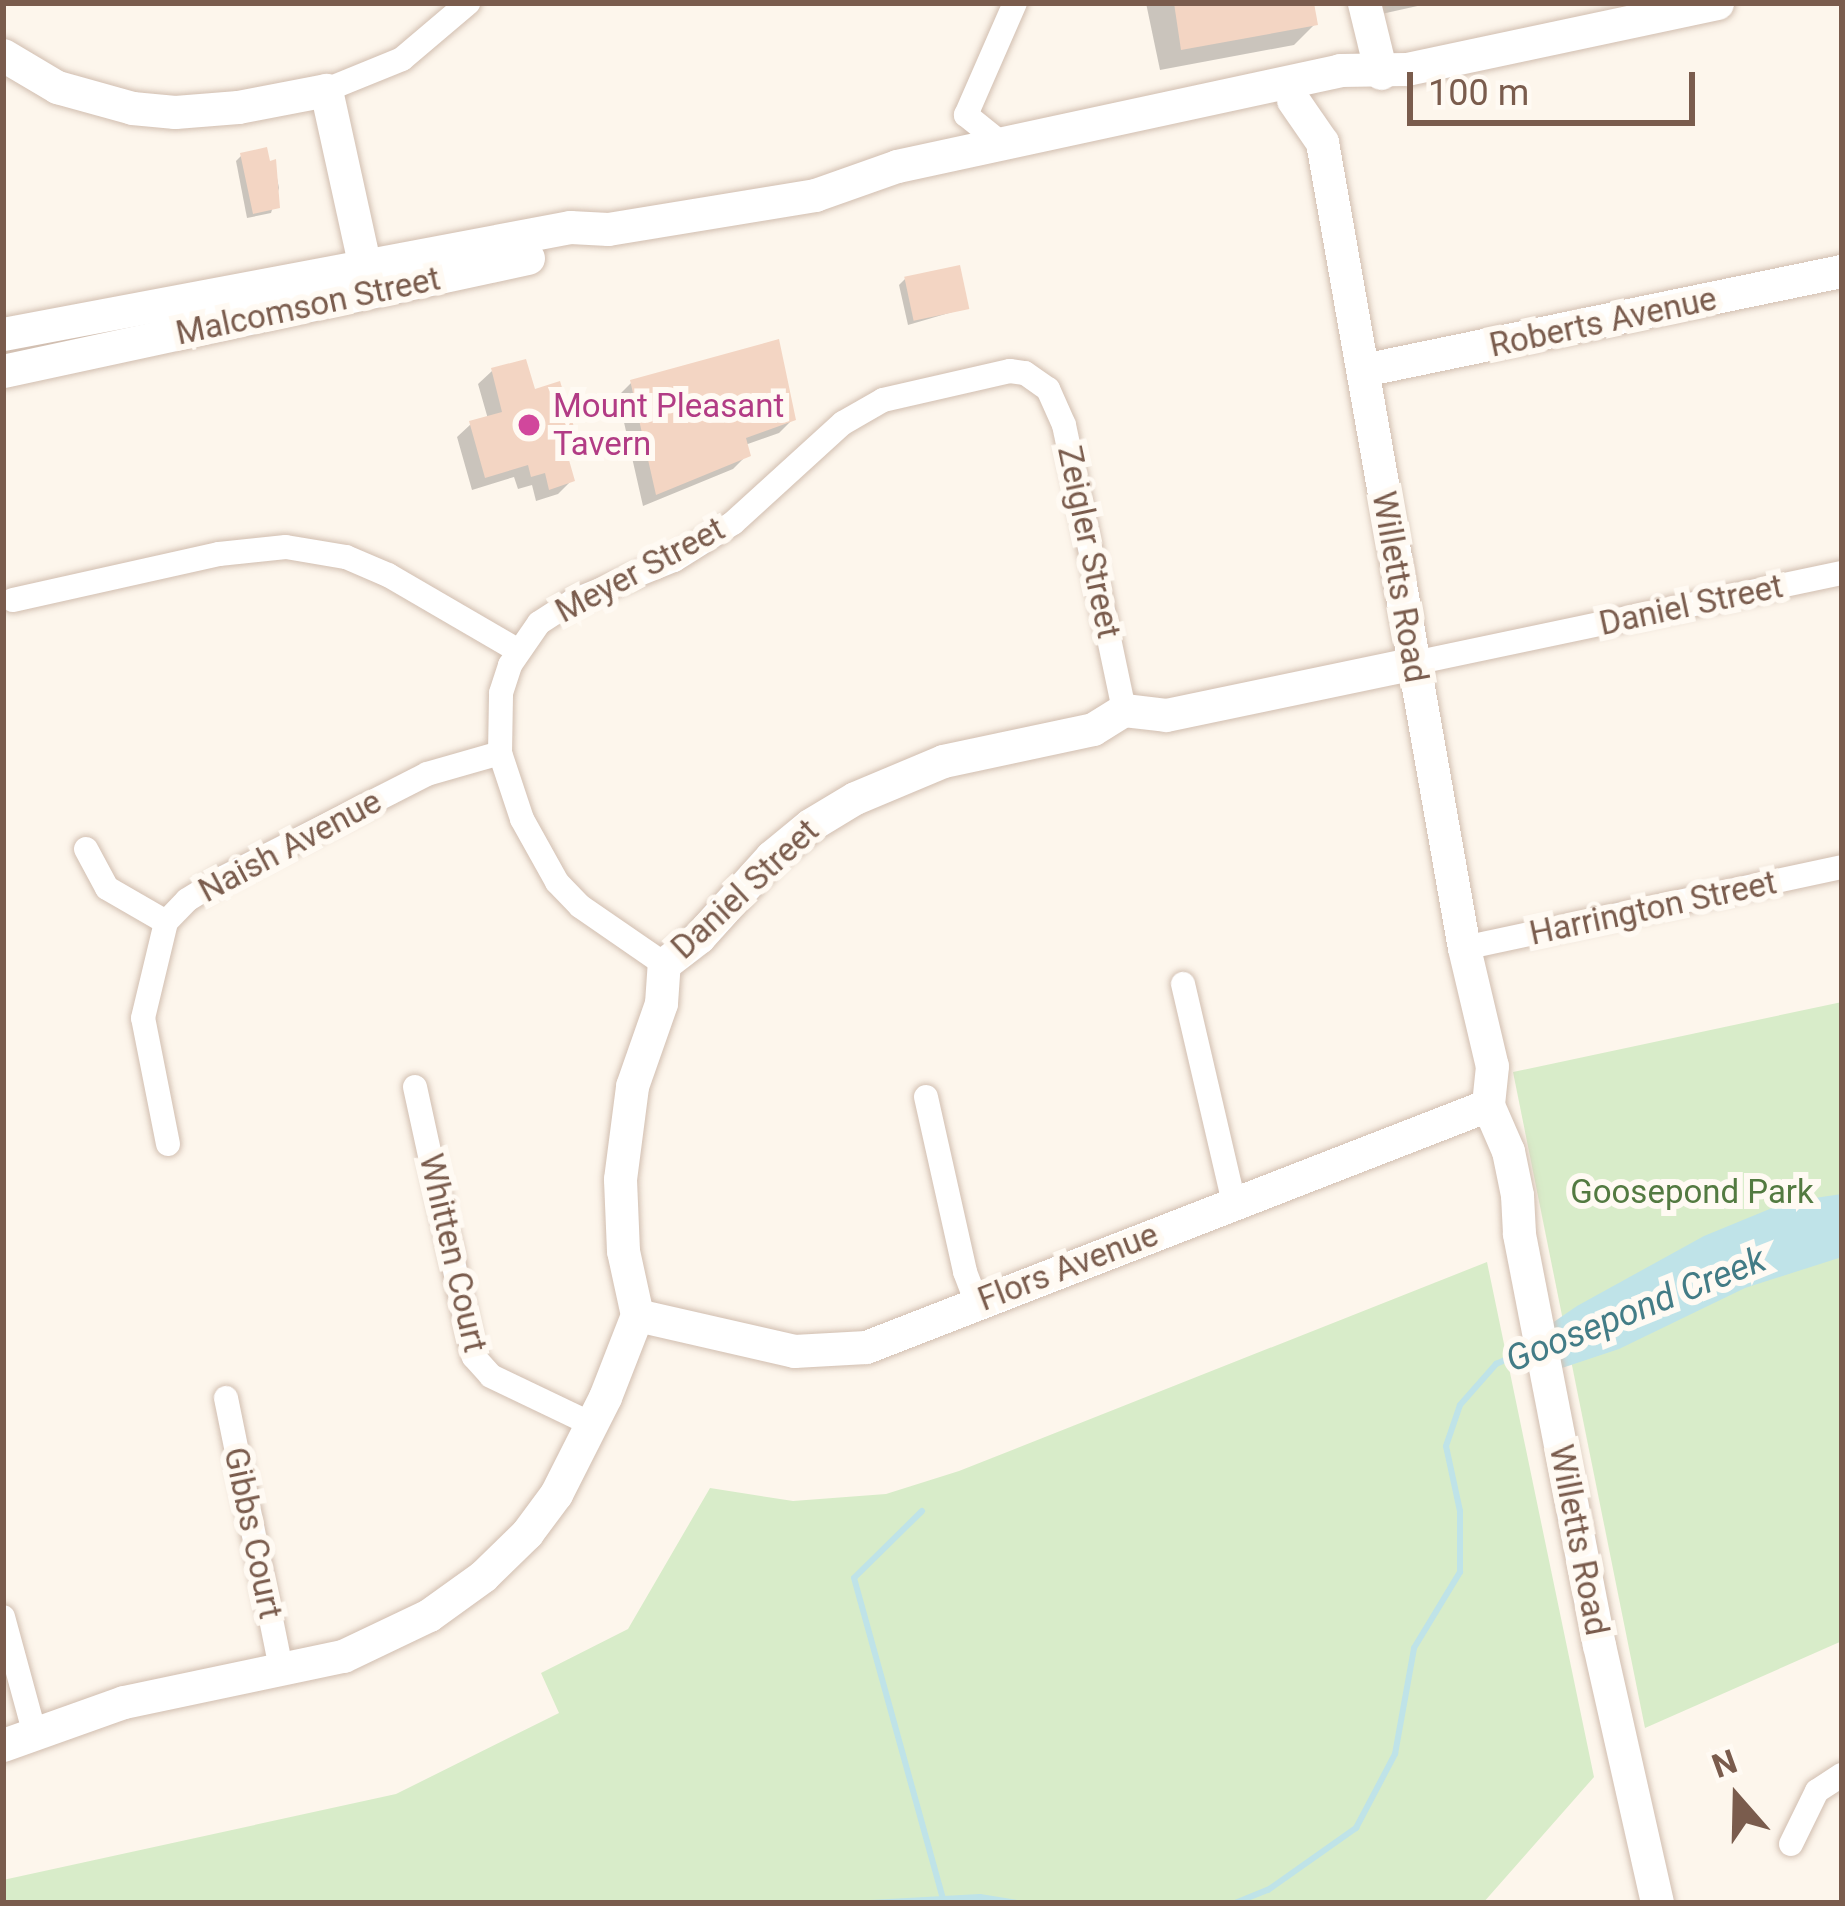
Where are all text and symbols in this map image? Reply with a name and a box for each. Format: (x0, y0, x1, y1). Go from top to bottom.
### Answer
scale bar (1413, 48, 1701, 122)
text: 100 m (1428, 72, 1529, 114)
street label: Malcomson Street (172, 259, 444, 353)
street label: Roberts Avenue (1486, 279, 1720, 365)
place label: Mount Pleasant Tavern (553, 386, 784, 464)
marker: Mount Pleasant Tavern (516, 412, 542, 438)
street label: Zeigler Street (1049, 442, 1129, 642)
street label: Willetts Road (1364, 488, 1436, 686)
street label: Meyer Street (549, 509, 731, 631)
street label: Daniel Street (1596, 566, 1786, 644)
street label: Naish Avenue (192, 781, 388, 911)
street label: Daniel Street (663, 811, 827, 967)
street label: Harrington Street (1526, 862, 1780, 954)
street label: Whitten Court (411, 1150, 495, 1356)
park label: Goosepond Park (1570, 1172, 1814, 1212)
street label: Flors Avenue (972, 1215, 1164, 1319)
water label: Goosepond Creek (1500, 1238, 1772, 1382)
street label: Willetts Road (1541, 1441, 1617, 1639)
street label: Gibbs Court (216, 1444, 290, 1622)
north arrow (1677, 1738, 1797, 1858)
text: N (1707, 1741, 1742, 1786)

